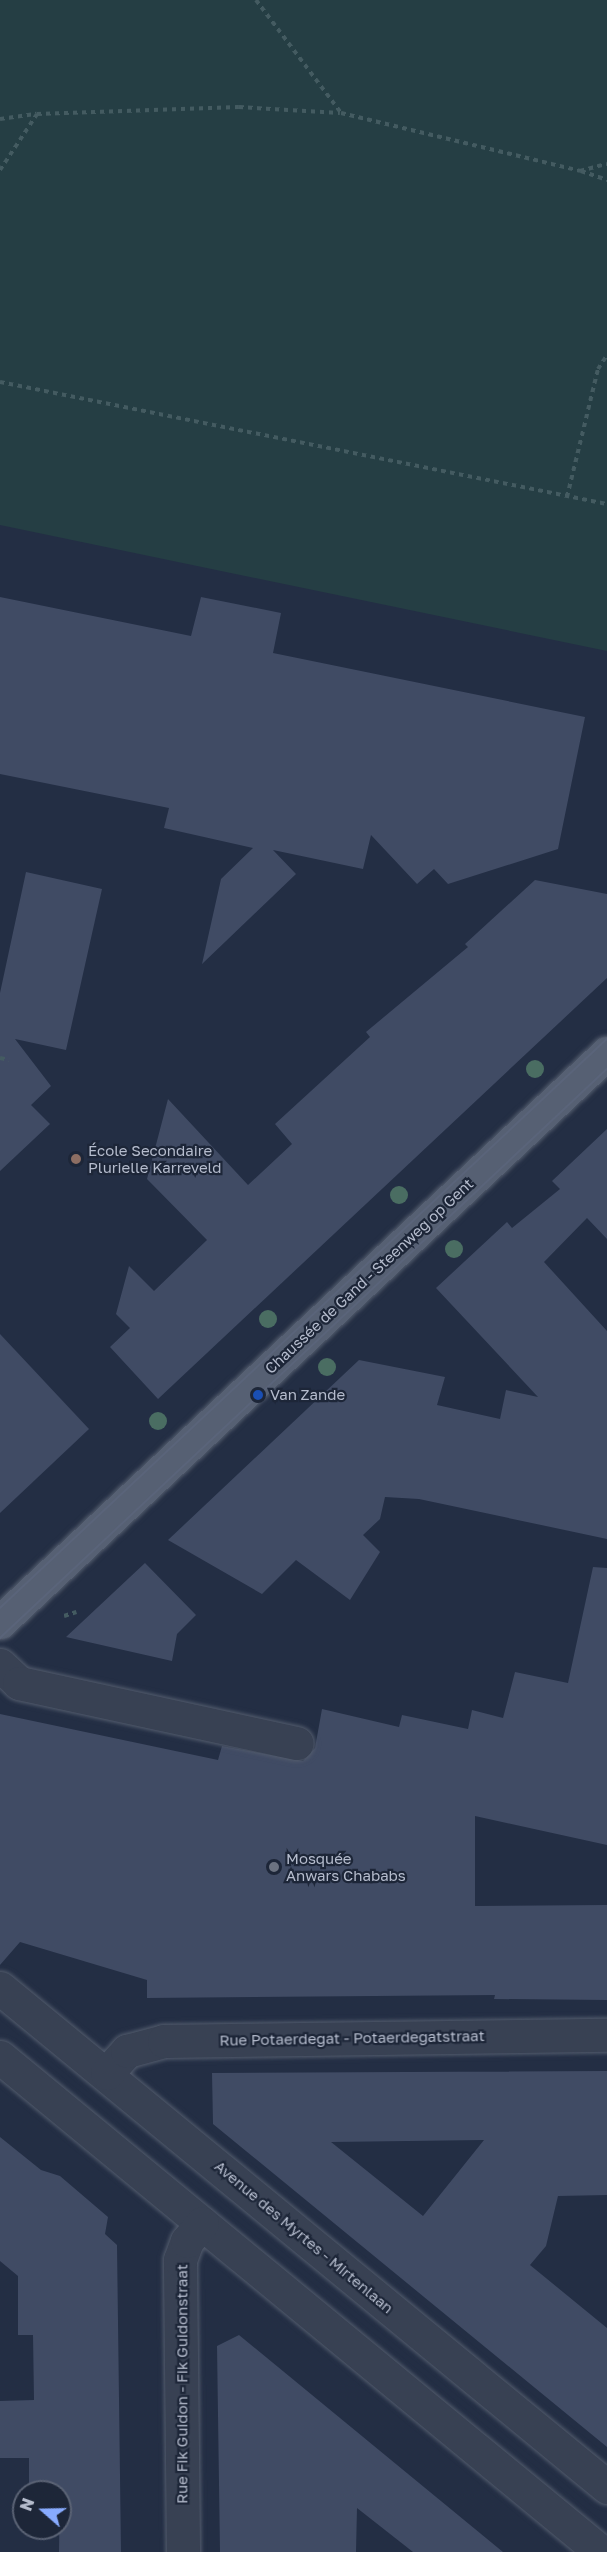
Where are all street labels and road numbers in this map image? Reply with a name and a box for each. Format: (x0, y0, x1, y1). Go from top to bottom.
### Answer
street label: Chaussée de Gand - Steenweg op Gent (261, 1175, 477, 1377)
street label: Rue Potaerdegat - Potaerdegatstraat (219, 2027, 485, 2049)
street label: Avenue des Myrtes - Mirtenlaan (211, 2157, 397, 2317)
street label: Rue Fik Guidon - Fik Guidonstraat (173, 2264, 191, 2504)

